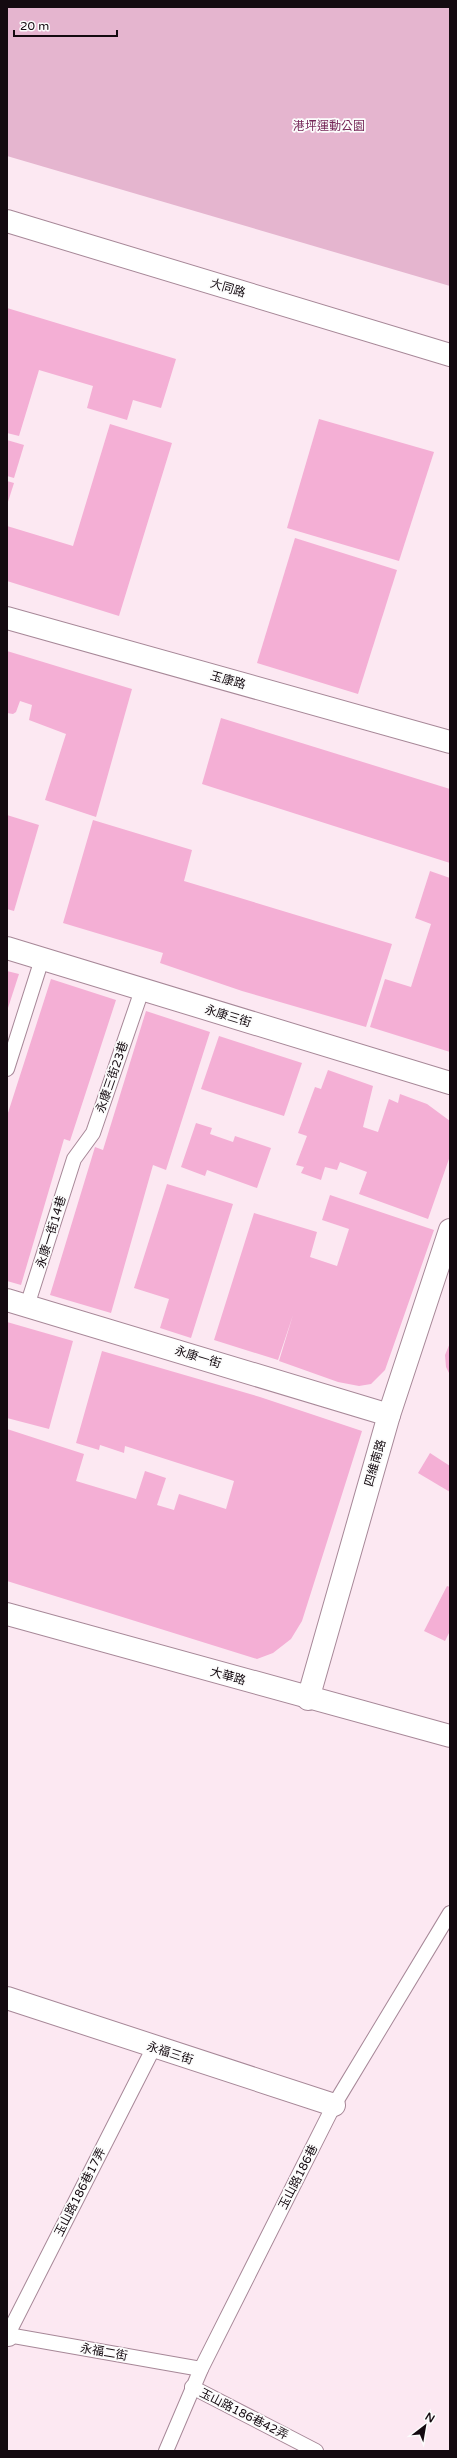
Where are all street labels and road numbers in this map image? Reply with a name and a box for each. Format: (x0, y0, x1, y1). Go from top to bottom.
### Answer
street label: 大同路 (209, 276, 247, 300)
street label: 玉康路 (209, 668, 247, 692)
street label: 永康三街 (203, 1002, 253, 1030)
street label: 永康三街23巷 (93, 1039, 131, 1115)
street label: 永康一街14巷 (33, 1194, 69, 1270)
street label: 永康一街 (173, 1343, 223, 1371)
street label: 四維南路 (362, 1438, 388, 1488)
street label: 大華路 (209, 1664, 247, 1688)
street label: 永福三街 (145, 2039, 195, 2067)
street label: 玉山路186巷 (276, 2142, 320, 2212)
street label: 玉山路186巷17弄 (52, 2145, 108, 2239)
street label: 永福二街 (79, 2341, 129, 2363)
street label: 玉山路186巷42弄 (197, 2386, 291, 2442)

